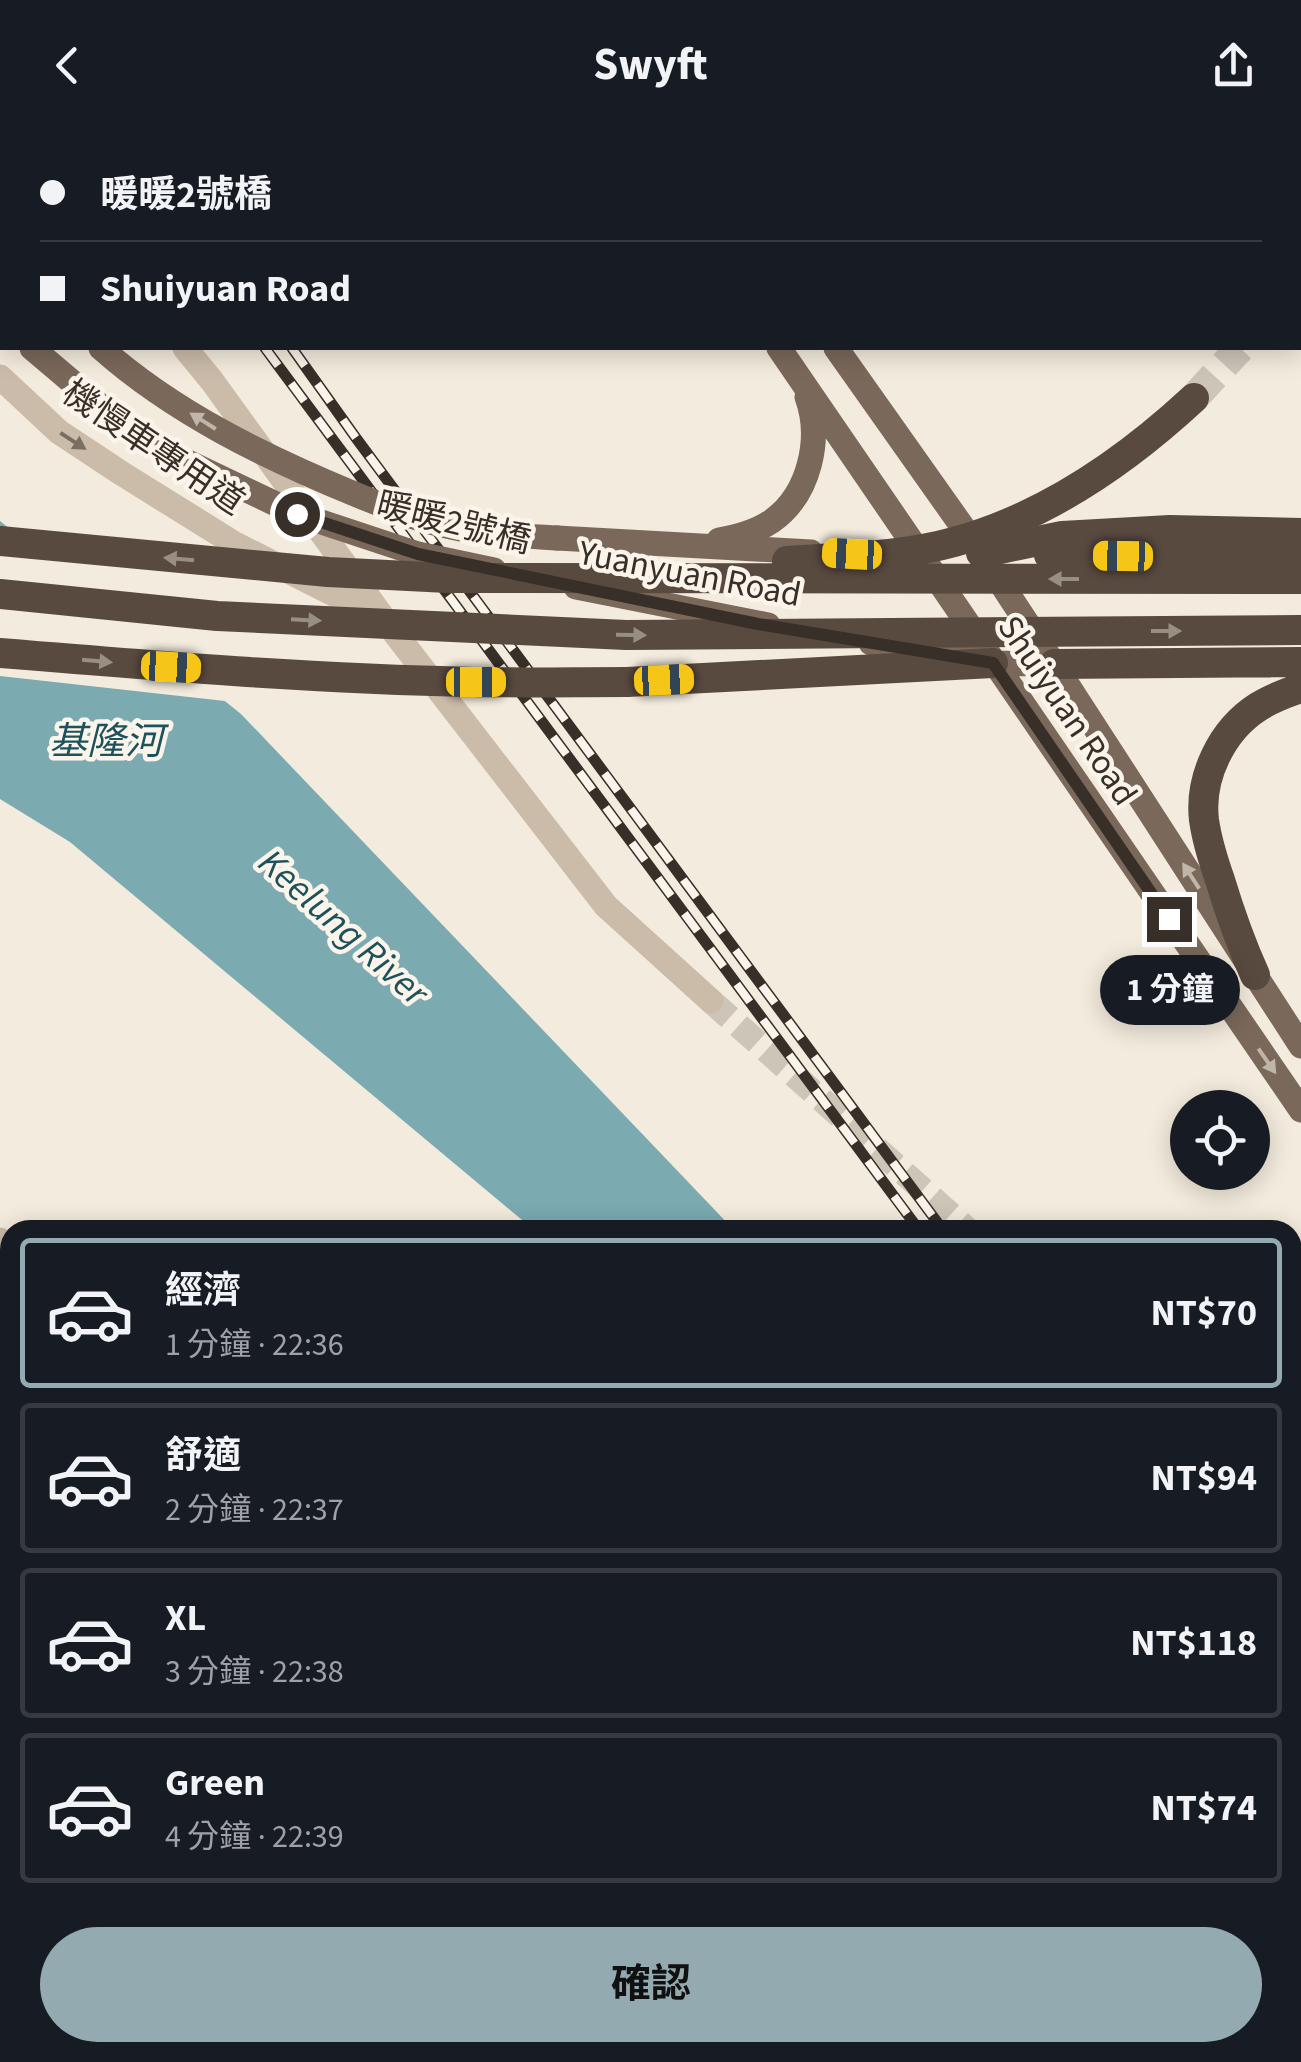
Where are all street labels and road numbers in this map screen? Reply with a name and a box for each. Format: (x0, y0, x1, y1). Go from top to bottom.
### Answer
street label: 機慢車專用道 (52, 368, 254, 527)
street label: 暖暖2號橋 (371, 480, 536, 566)
street label: Yuanyuan Road (573, 528, 805, 620)
street label: Shuiyuan Road (985, 606, 1149, 816)

